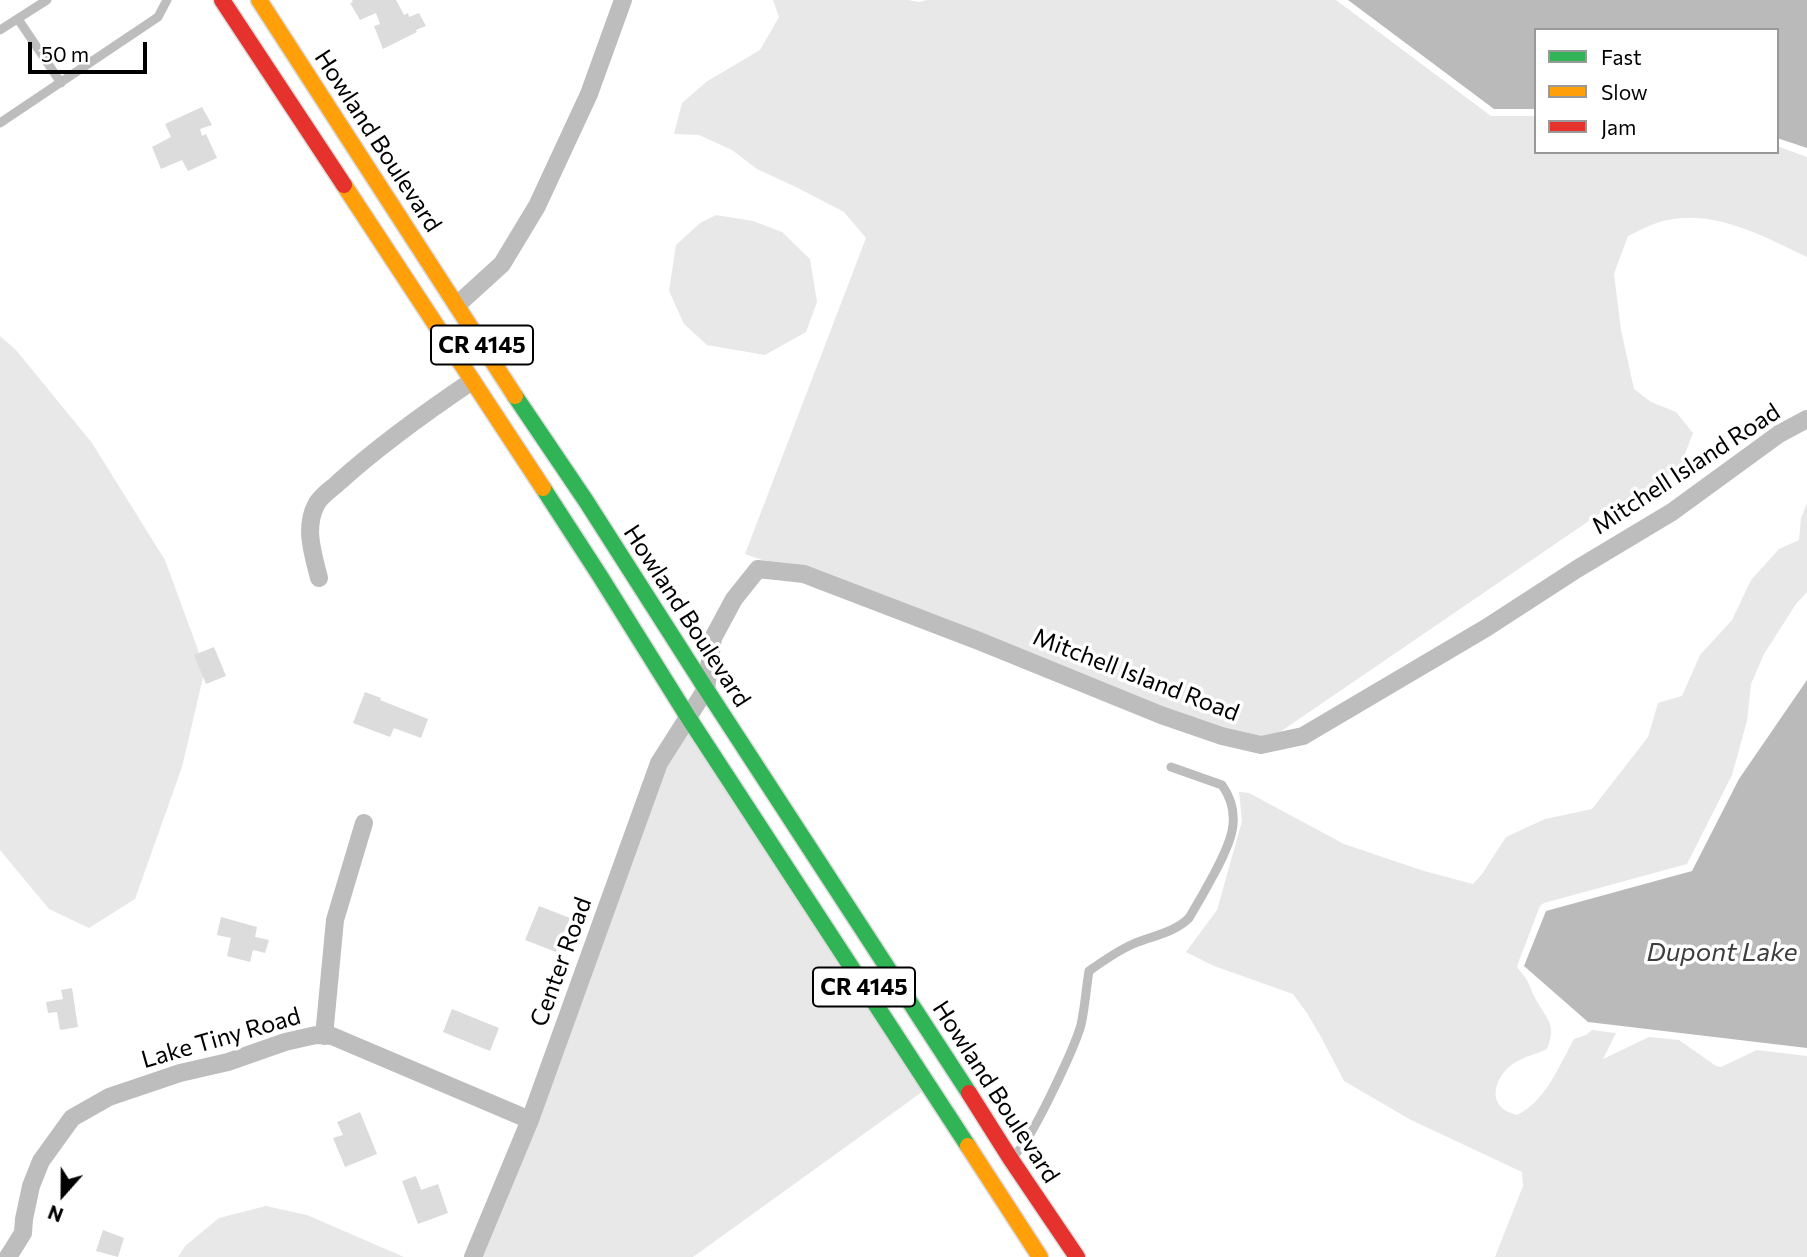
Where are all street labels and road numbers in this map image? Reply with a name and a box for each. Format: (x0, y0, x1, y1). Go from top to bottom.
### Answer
street label: Howland Boulevard (308, 45, 448, 237)
road number: CR 4145 (431, 326, 533, 364)
street label: Mitchell Island Road (1587, 397, 1785, 541)
street label: Howland Boulevard (617, 520, 757, 712)
street label: Mitchell Island Road (1029, 622, 1243, 728)
street label: Center Road (524, 893, 598, 1031)
road number: CR 4145 (813, 968, 915, 1006)
street label: Howland Boulevard (926, 996, 1066, 1188)
street label: Lake Tiny Road (138, 1002, 304, 1074)

